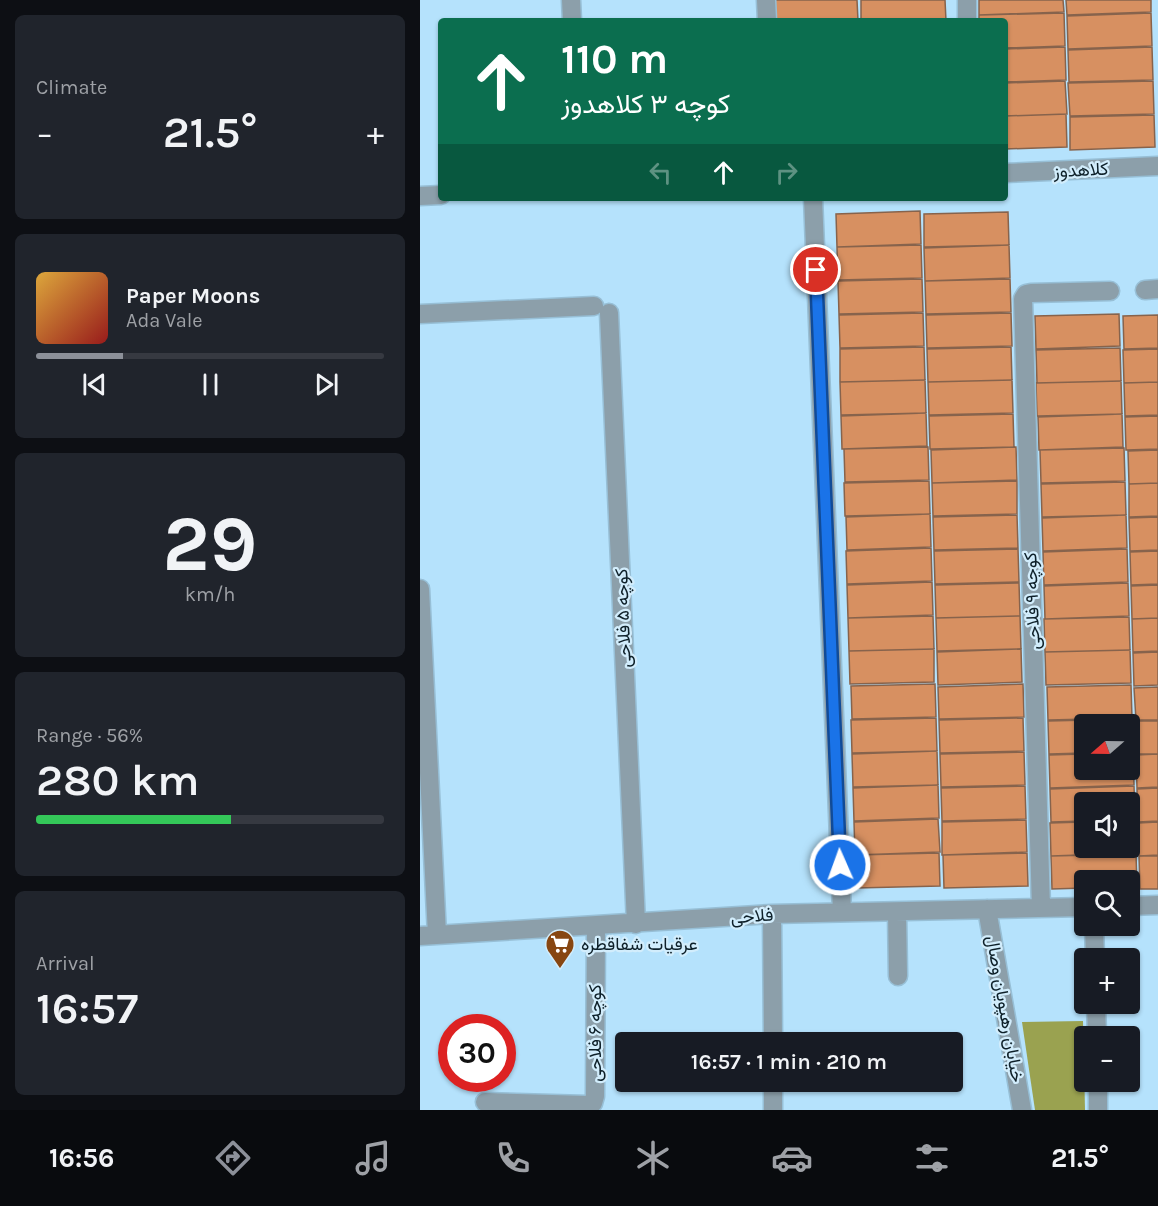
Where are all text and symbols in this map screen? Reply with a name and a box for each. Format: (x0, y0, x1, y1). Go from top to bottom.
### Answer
text: 110 m (561, 34, 668, 84)
icon: ahead (462, 42, 540, 120)
text: Climate (36, 76, 107, 99)
text: کوچه ۳ کلاهدوز (561, 88, 730, 120)
text: 21.5° (163, 106, 257, 158)
text: − (36, 114, 53, 152)
text: + (367, 114, 384, 152)
icon: left (644, 156, 677, 189)
icon: ahead (707, 156, 740, 189)
icon: right (770, 156, 803, 189)
street label: کلاهدوز (1052, 158, 1109, 182)
pin (790, 244, 841, 295)
icon: arrive (799, 253, 832, 286)
text: Paper Moons (126, 283, 260, 309)
text: Ada Vale (126, 309, 203, 332)
icon: previous (78, 368, 111, 401)
icon: pause (194, 368, 227, 401)
icon: next (310, 368, 343, 401)
text: 29 (163, 498, 257, 590)
street label: کوچه ۹ فلاحی (1019, 552, 1046, 650)
street label: کوچه ۵ فلاحی (610, 568, 637, 668)
text: km/h (185, 583, 235, 606)
north arrow (1074, 714, 1140, 780)
map controls (1074, 714, 1140, 1092)
text: Range · 56% (36, 724, 143, 747)
text: 280 km (36, 754, 200, 806)
button: sound (1074, 792, 1140, 858)
position arrow (808, 833, 872, 897)
button: search (1074, 870, 1140, 936)
street label: فلاحی (730, 904, 774, 928)
supermarket icon: عرقیات شفاقطره (544, 928, 576, 970)
place label: عرقیات شفاقطره (581, 933, 698, 955)
street label: خیابان رهپویان وصال (980, 934, 1029, 1084)
button: + (1074, 948, 1140, 1014)
text: Arrival (36, 952, 95, 975)
text: 16:57 (36, 982, 138, 1034)
street label: کوچه ۶ فلاحی (584, 984, 607, 1082)
speed limit sign: 30 (438, 1014, 516, 1092)
button: − (1074, 1026, 1140, 1092)
text: 16:57 · 1 min · 210 m (691, 1049, 887, 1075)
icon: directions (212, 1137, 254, 1179)
icon: music (352, 1137, 394, 1179)
icon: phone (492, 1137, 534, 1179)
icon: climate (632, 1137, 674, 1179)
icon: car (771, 1137, 813, 1179)
icon: filters (911, 1137, 953, 1179)
text: 16:56 (49, 1142, 114, 1174)
text: 21.5° (1051, 1142, 1109, 1174)

